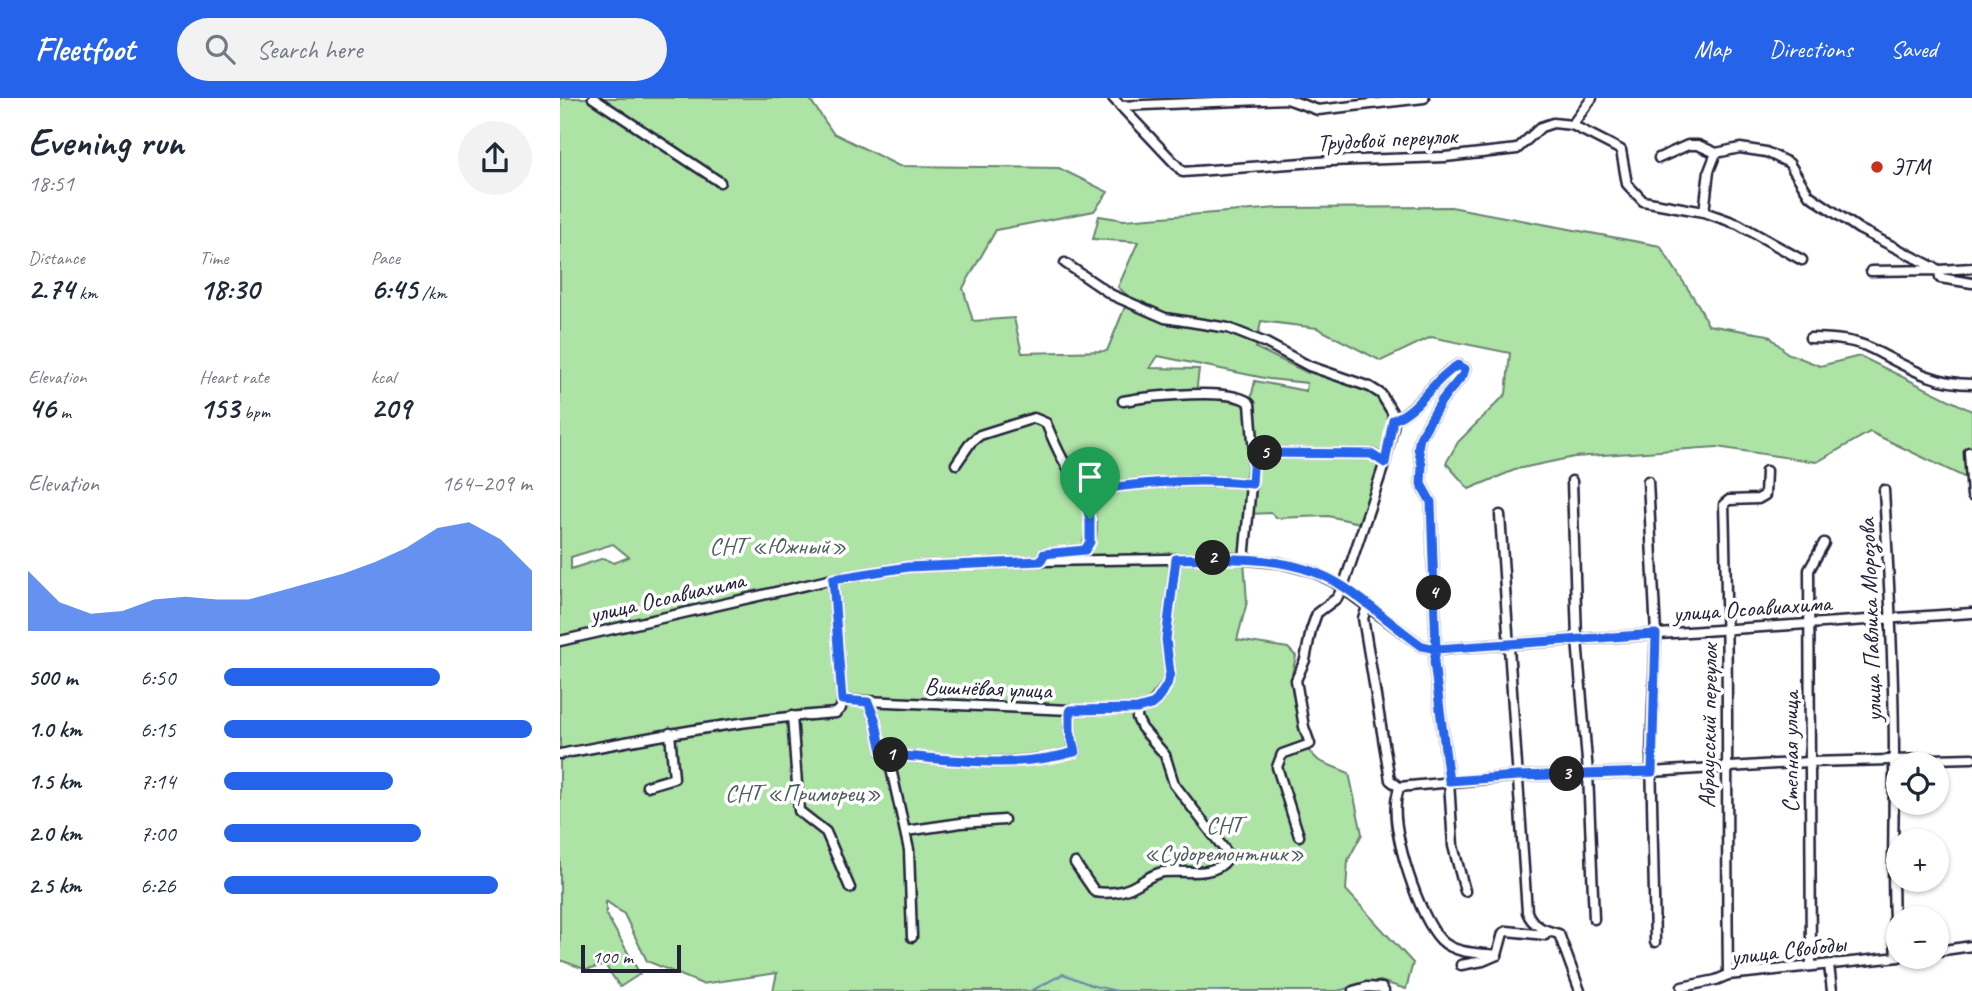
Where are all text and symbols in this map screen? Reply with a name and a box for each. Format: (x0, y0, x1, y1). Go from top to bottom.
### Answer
search box (177, 18, 667, 81)
text: Fleetfoot (35, 28, 135, 70)
icon: search (201, 30, 239, 68)
text: Search here (257, 33, 363, 66)
text: Map (1694, 34, 1731, 64)
text: Directions (1769, 34, 1852, 64)
text: Saved (1890, 34, 1937, 64)
text: Evening run (28, 119, 184, 166)
street label: Трудовой переулок (1316, 120, 1460, 158)
button: share (458, 121, 532, 195)
place label: ЭТМ (1891, 152, 1932, 182)
marker: ЭТМ (1869, 159, 1885, 175)
text: 18:51 (28, 169, 74, 198)
text: Distance (28, 246, 85, 270)
text: Time (199, 246, 228, 270)
text: Pace (371, 246, 400, 270)
text: 2.74 (28, 270, 74, 308)
text: 18:30 (199, 270, 259, 308)
text: 6:45 (371, 270, 417, 308)
text: km (74, 281, 98, 305)
text: /km (417, 281, 447, 305)
text: Elevation (28, 365, 86, 389)
text: Heart rate (199, 365, 269, 389)
text: kcal (371, 365, 396, 389)
text: 46 (28, 389, 56, 427)
text: 153 (199, 389, 239, 427)
text: 209 (371, 389, 411, 427)
text: m (56, 400, 71, 424)
text: bpm (239, 400, 270, 424)
pin: 5 (1248, 436, 1282, 470)
text: 5 (1260, 440, 1269, 464)
pin (1060, 447, 1120, 519)
icon: arrive (1071, 458, 1109, 496)
text: Elevation (28, 469, 99, 498)
text: 164–209 m (441, 469, 532, 498)
street label: улица Павлика Морозова (1851, 516, 1890, 724)
park label: СНТ «Южный» (710, 531, 846, 561)
pin: 2 (1196, 540, 1230, 575)
text: 2 (1208, 545, 1217, 569)
street label: улица Осоавиахима (585, 564, 750, 630)
pin: 4 (1416, 575, 1452, 610)
text: 4 (1429, 580, 1438, 604)
street label: улица Осоавиахима (1670, 587, 1834, 629)
street label: Абраусский переулок (1692, 641, 1724, 808)
text: 500 m (28, 663, 77, 692)
text: 6:50 (140, 663, 176, 692)
street label: Вишнёвая улица (924, 671, 1053, 705)
street label: Степная улица (1775, 689, 1805, 813)
text: 1.0 km (28, 715, 82, 744)
text: 6:15 (140, 715, 176, 744)
pin: 1 (874, 738, 908, 772)
text: 1 (886, 742, 895, 766)
map controls (1886, 752, 1949, 969)
button: locate (1886, 752, 1949, 815)
pin: 3 (1550, 756, 1584, 792)
text: 3 (1562, 761, 1571, 785)
text: 1.5 km (28, 767, 81, 796)
text: 7:14 (140, 767, 176, 796)
park label: СНТ «Приморец» (725, 778, 881, 808)
park label: СНТ «Судоремонтник» (1144, 810, 1304, 868)
text: 2.0 km (28, 819, 82, 848)
text: 7:00 (140, 819, 176, 848)
button: + (1886, 829, 1949, 892)
text: 2.5 km (28, 871, 81, 900)
text: 6:26 (140, 871, 176, 900)
button: − (1886, 906, 1949, 969)
street label: улица Свободы (1727, 928, 1849, 972)
scale bar (581, 942, 681, 974)
text: 100 m (592, 945, 633, 969)

